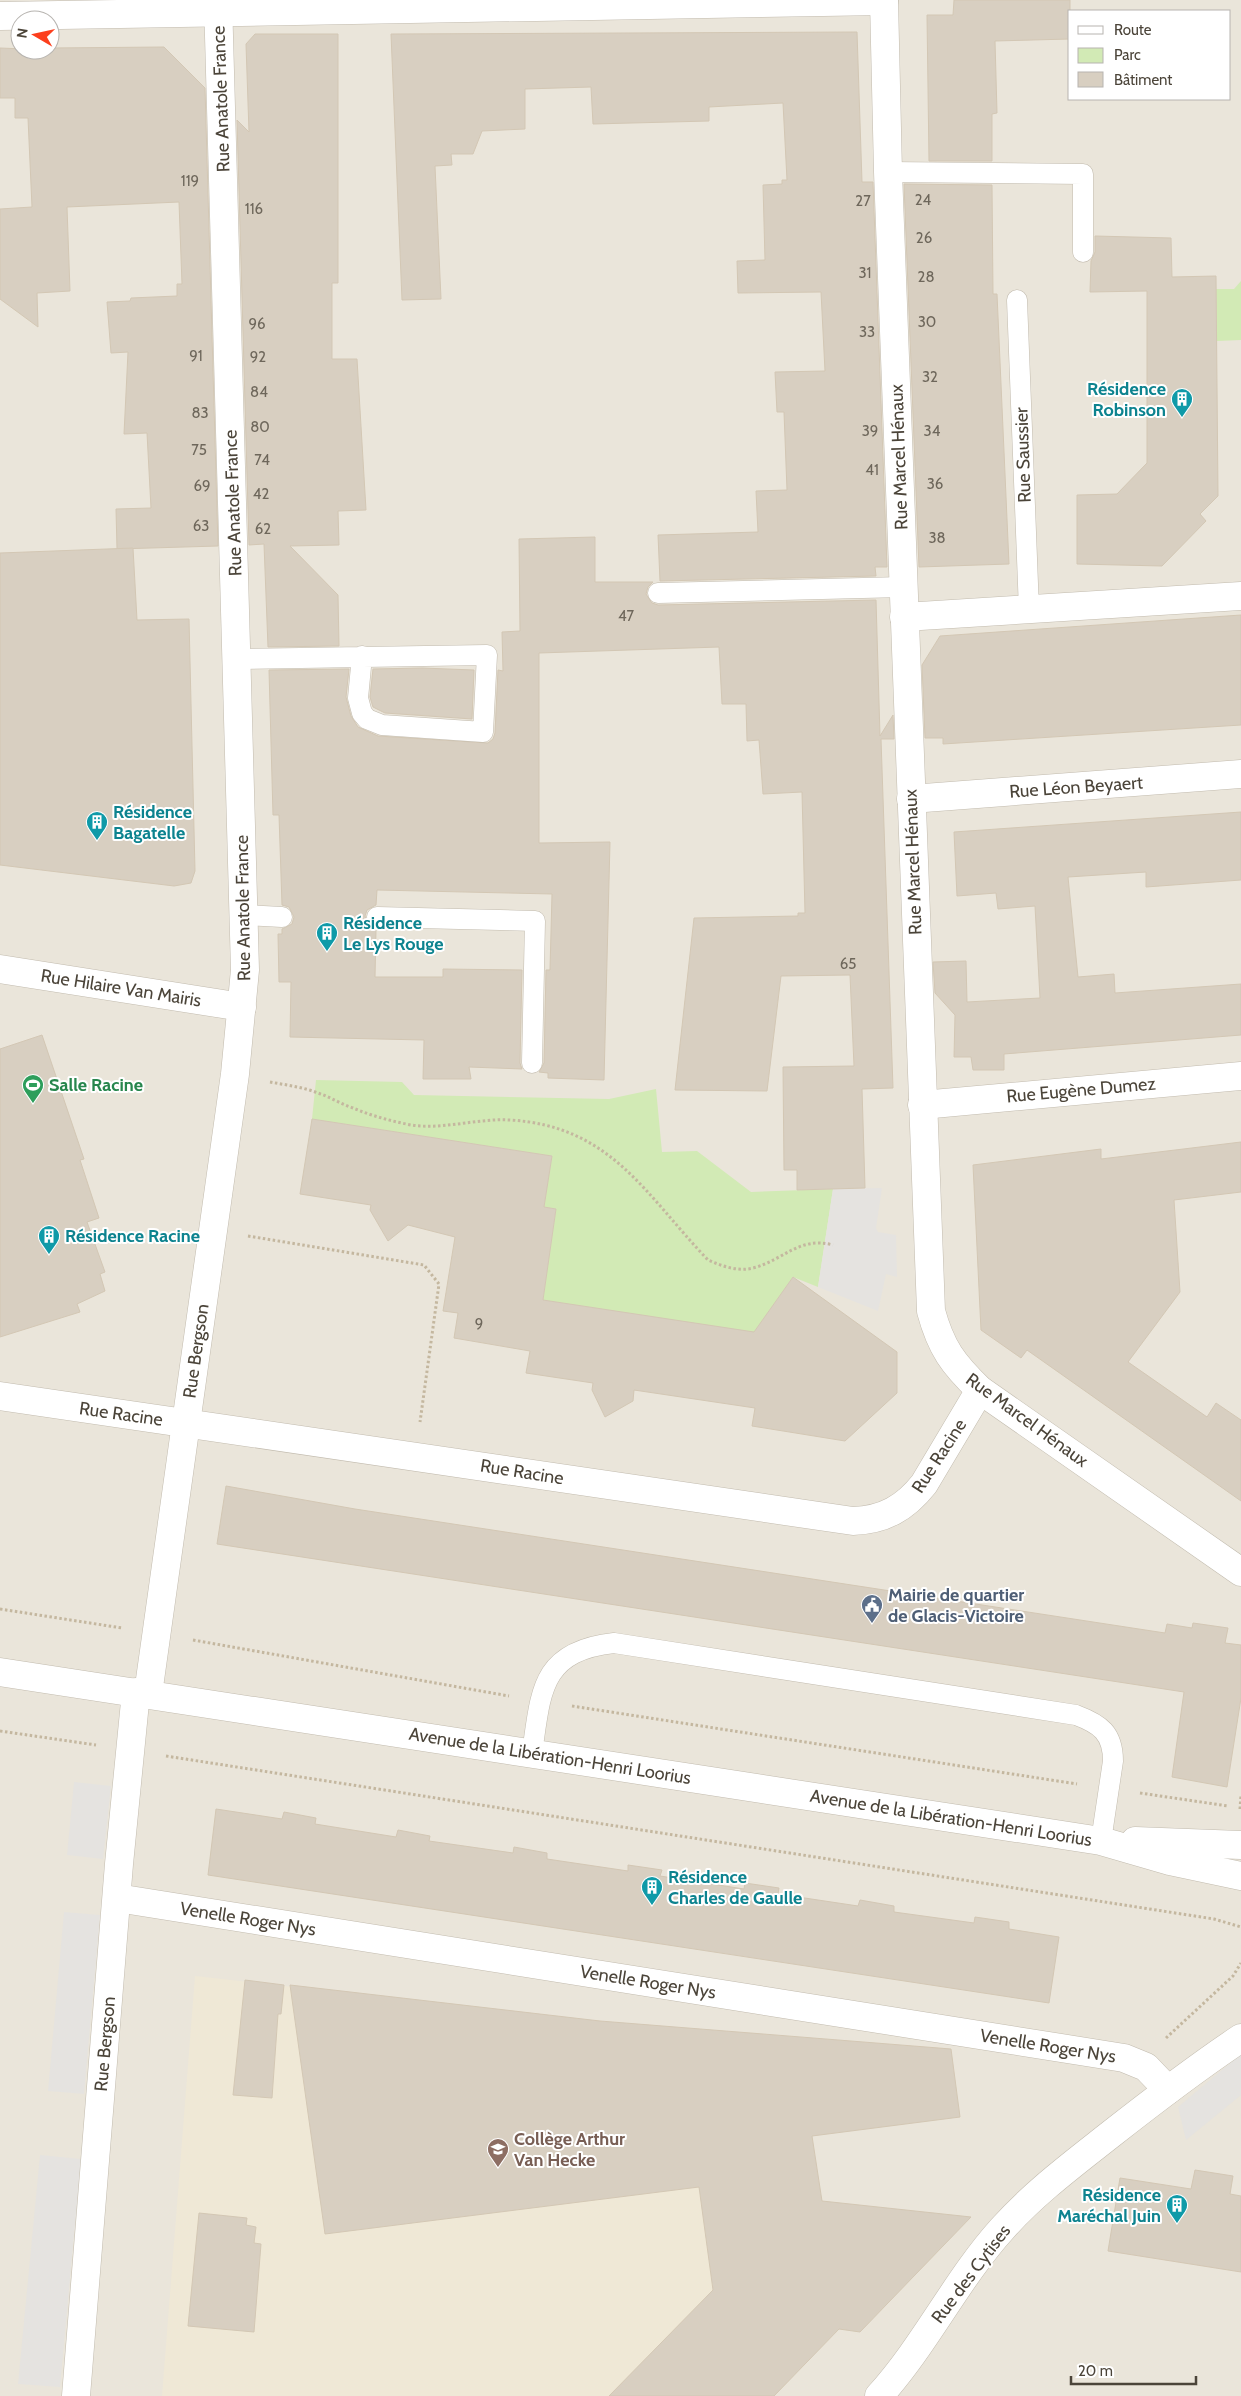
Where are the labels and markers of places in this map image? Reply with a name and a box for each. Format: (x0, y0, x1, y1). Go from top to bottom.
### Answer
place label: Résidence Robinson (1087, 378, 1166, 421)
building icon: Résidence Robinson (1170, 387, 1194, 418)
place label: Résidence Bagatelle (113, 801, 192, 844)
building icon: Résidence Bagatelle (85, 810, 109, 841)
place label: Résidence Le Lys Rouge (343, 912, 444, 955)
building icon: Résidence Le Lys Rouge (315, 921, 339, 952)
sports icon: Salle Racine (21, 1073, 45, 1104)
place label: Salle Racine (49, 1074, 143, 1096)
building icon: Résidence Racine (37, 1224, 61, 1255)
place label: Résidence Racine (65, 1225, 200, 1247)
place label: Mairie de quartier de Glacis-Victoire (888, 1584, 1024, 1627)
public building icon: Mairie de quartier de Glacis-Victoire (860, 1593, 884, 1624)
place label: Résidence Charles de Gaulle (668, 1866, 802, 1909)
building icon: Résidence Charles de Gaulle (640, 1875, 664, 1906)
place label: Collège Arthur Van Hecke (514, 2128, 625, 2171)
school or university icon: Collège Arthur Van Hecke (486, 2137, 510, 2168)
place label: Résidence Maréchal Juin (1057, 2184, 1161, 2227)
building icon: Résidence Maréchal Juin (1165, 2193, 1189, 2224)

